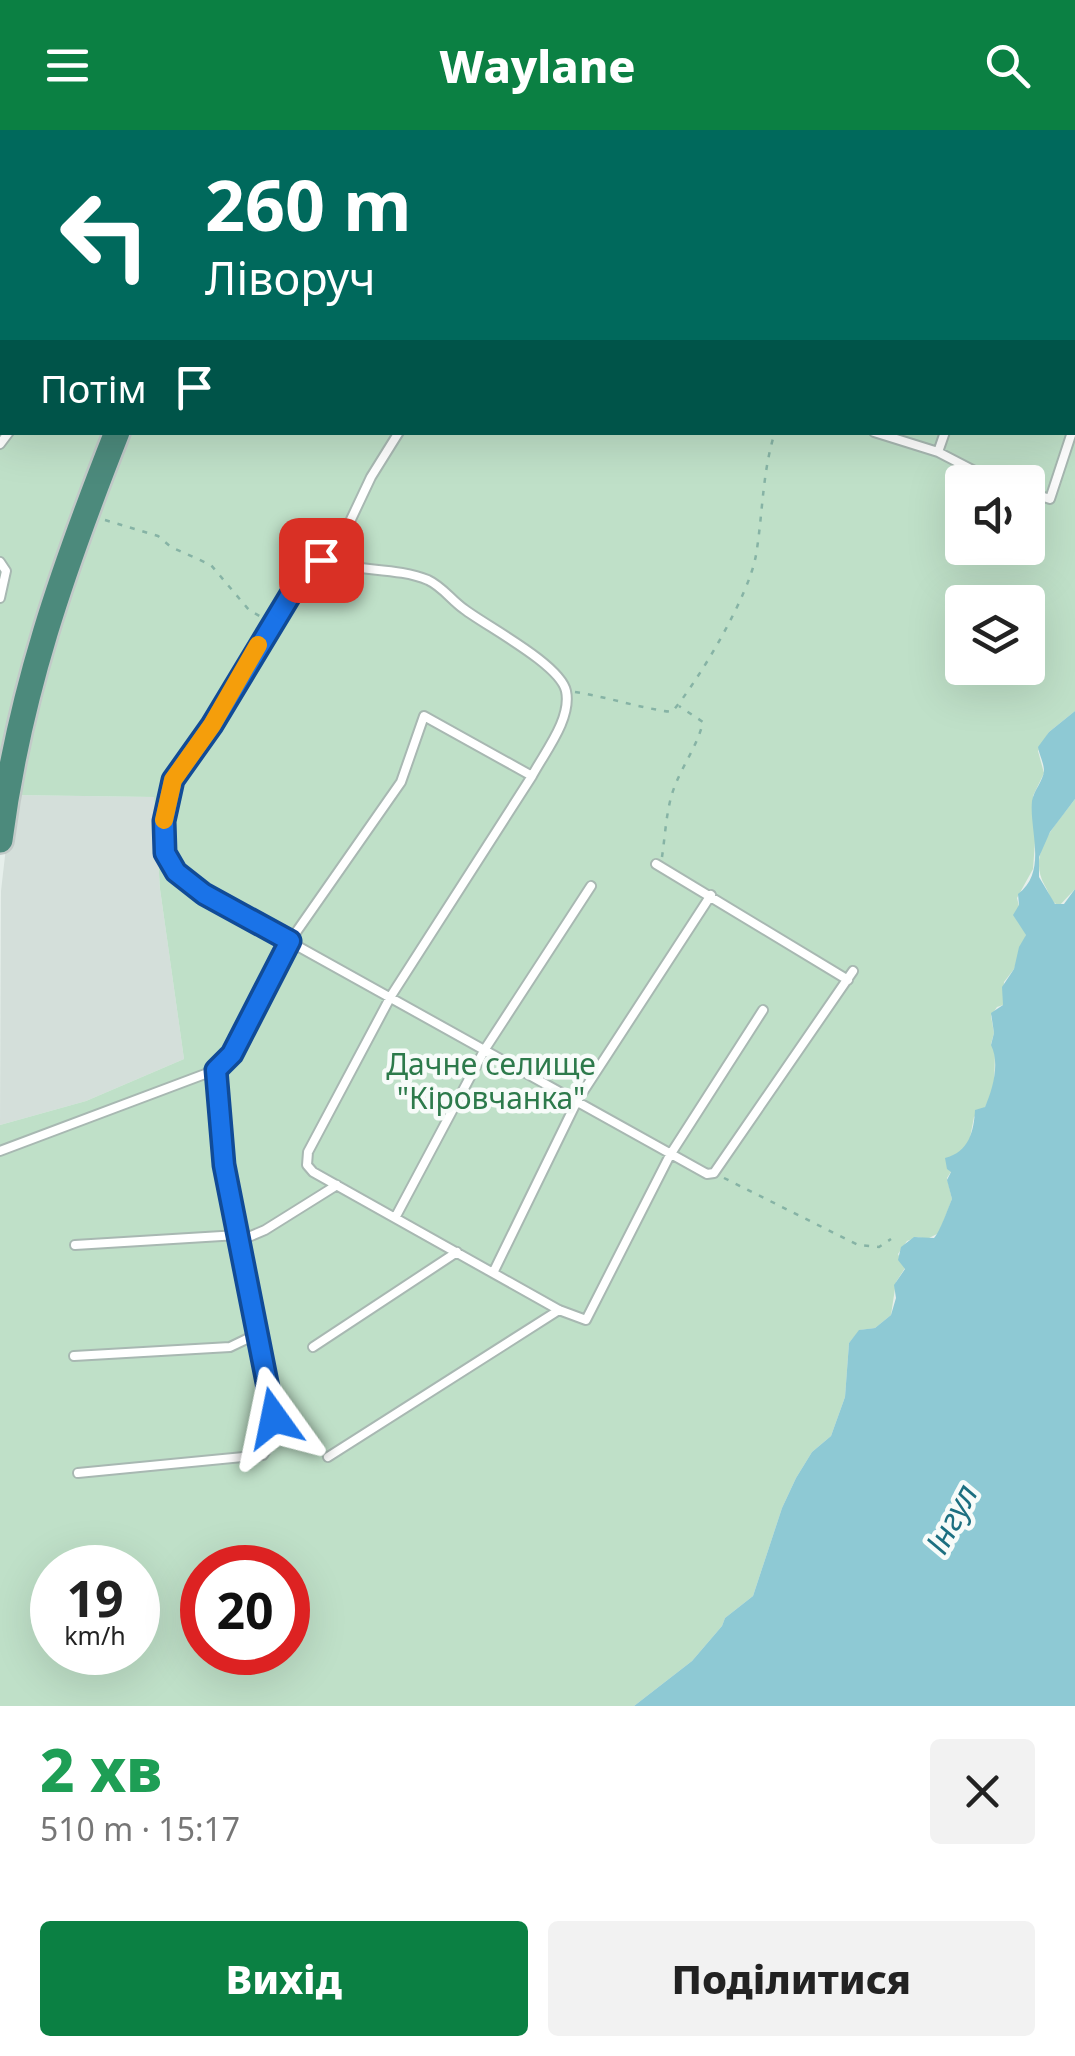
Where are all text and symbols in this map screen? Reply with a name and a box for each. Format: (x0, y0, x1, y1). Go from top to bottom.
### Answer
text: Waylane (439, 35, 636, 96)
icon: menu (40, 38, 95, 93)
icon: search (980, 38, 1035, 93)
text: 260 m (205, 156, 412, 252)
icon: left (40, 170, 170, 300)
text: Ліворуч (205, 247, 376, 308)
icon: arrive (167, 360, 222, 415)
text: Потім (40, 362, 147, 414)
map controls (945, 465, 1045, 685)
button: sound (945, 465, 1045, 565)
pin (279, 518, 364, 603)
icon: arrive (294, 533, 349, 588)
button: layers (945, 585, 1045, 685)
park label: Дачне селище "Кіровчанка" (386, 1043, 596, 1118)
position arrow (222, 1366, 326, 1470)
water label: Інгул (915, 1476, 987, 1561)
speed limit sign: 20 (180, 1545, 310, 1675)
text: 19 (66, 1564, 124, 1632)
text: km/h (64, 1618, 126, 1652)
text: 2 хв (40, 1728, 162, 1810)
button: close (930, 1739, 1035, 1844)
text: 510 m · 15:17 (40, 1807, 240, 1850)
button: Вихід (40, 1921, 528, 2036)
button: Поділитися (548, 1921, 1035, 2036)

